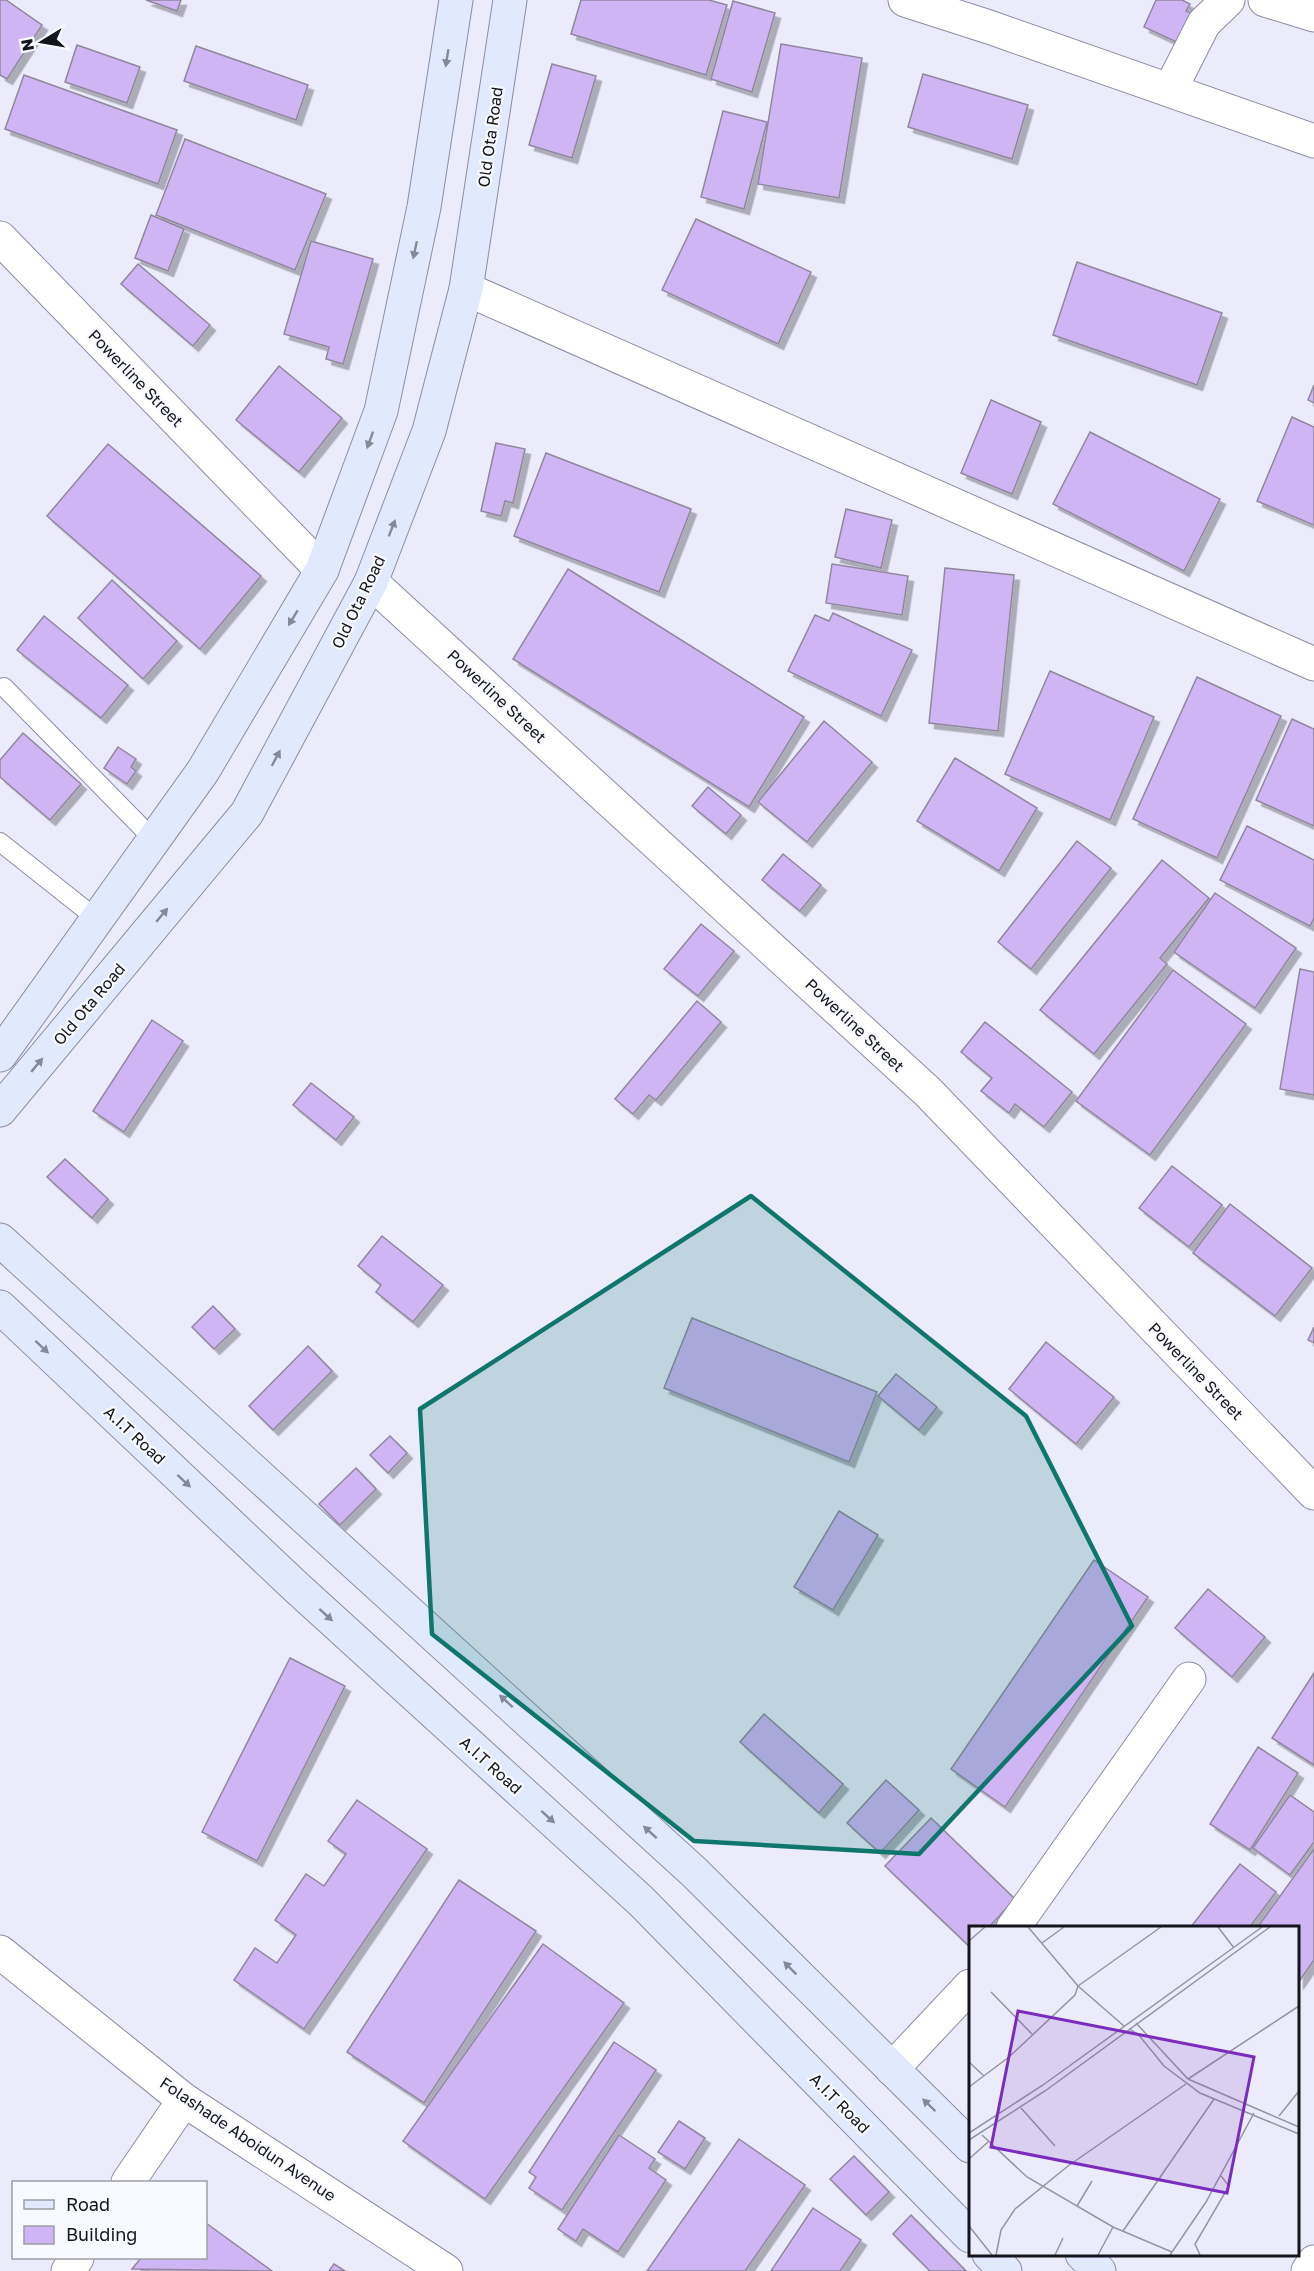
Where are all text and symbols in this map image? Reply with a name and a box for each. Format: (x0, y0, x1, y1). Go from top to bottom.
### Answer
north arrow (12, 12, 72, 72)
text: N (16, 37, 38, 53)
one-way arrow (442, 48, 451, 67)
street label: Old Ota Road (473, 86, 507, 188)
one-way arrow (409, 241, 419, 259)
street label: Powerline Street (84, 325, 188, 431)
one-way arrow (365, 431, 375, 449)
one-way arrow (388, 519, 397, 537)
street label: Old Ota Road (327, 552, 389, 652)
one-way arrow (288, 610, 299, 626)
street label: Powerline Street (443, 645, 551, 747)
one-way arrow (271, 750, 281, 767)
one-way arrow (155, 908, 168, 923)
street label: Old Ota Road (49, 959, 129, 1049)
street label: Powerline Street (801, 974, 909, 1076)
one-way arrow (31, 1057, 44, 1073)
street label: Powerline Street (1144, 1318, 1248, 1424)
one-way arrow (35, 1340, 50, 1354)
street label: A.I.T Road (100, 1402, 170, 1468)
one-way arrow (177, 1474, 191, 1488)
one-way arrow (318, 1608, 333, 1621)
one-way arrow (498, 1694, 513, 1708)
street label: A.I.T Road (456, 1732, 526, 1798)
one-way arrow (540, 1810, 555, 1823)
one-way arrow (643, 1825, 658, 1839)
inset map (969, 1926, 1299, 2256)
one-way arrow (784, 1961, 798, 1975)
street label: A.I.T Road (806, 2069, 874, 2137)
street label: Folashade Aboidun Avenue (156, 2073, 340, 2205)
one-way arrow (921, 2098, 936, 2112)
legend (12, 2181, 207, 2259)
text: Road (66, 2193, 110, 2215)
text: Building (66, 2223, 137, 2245)

